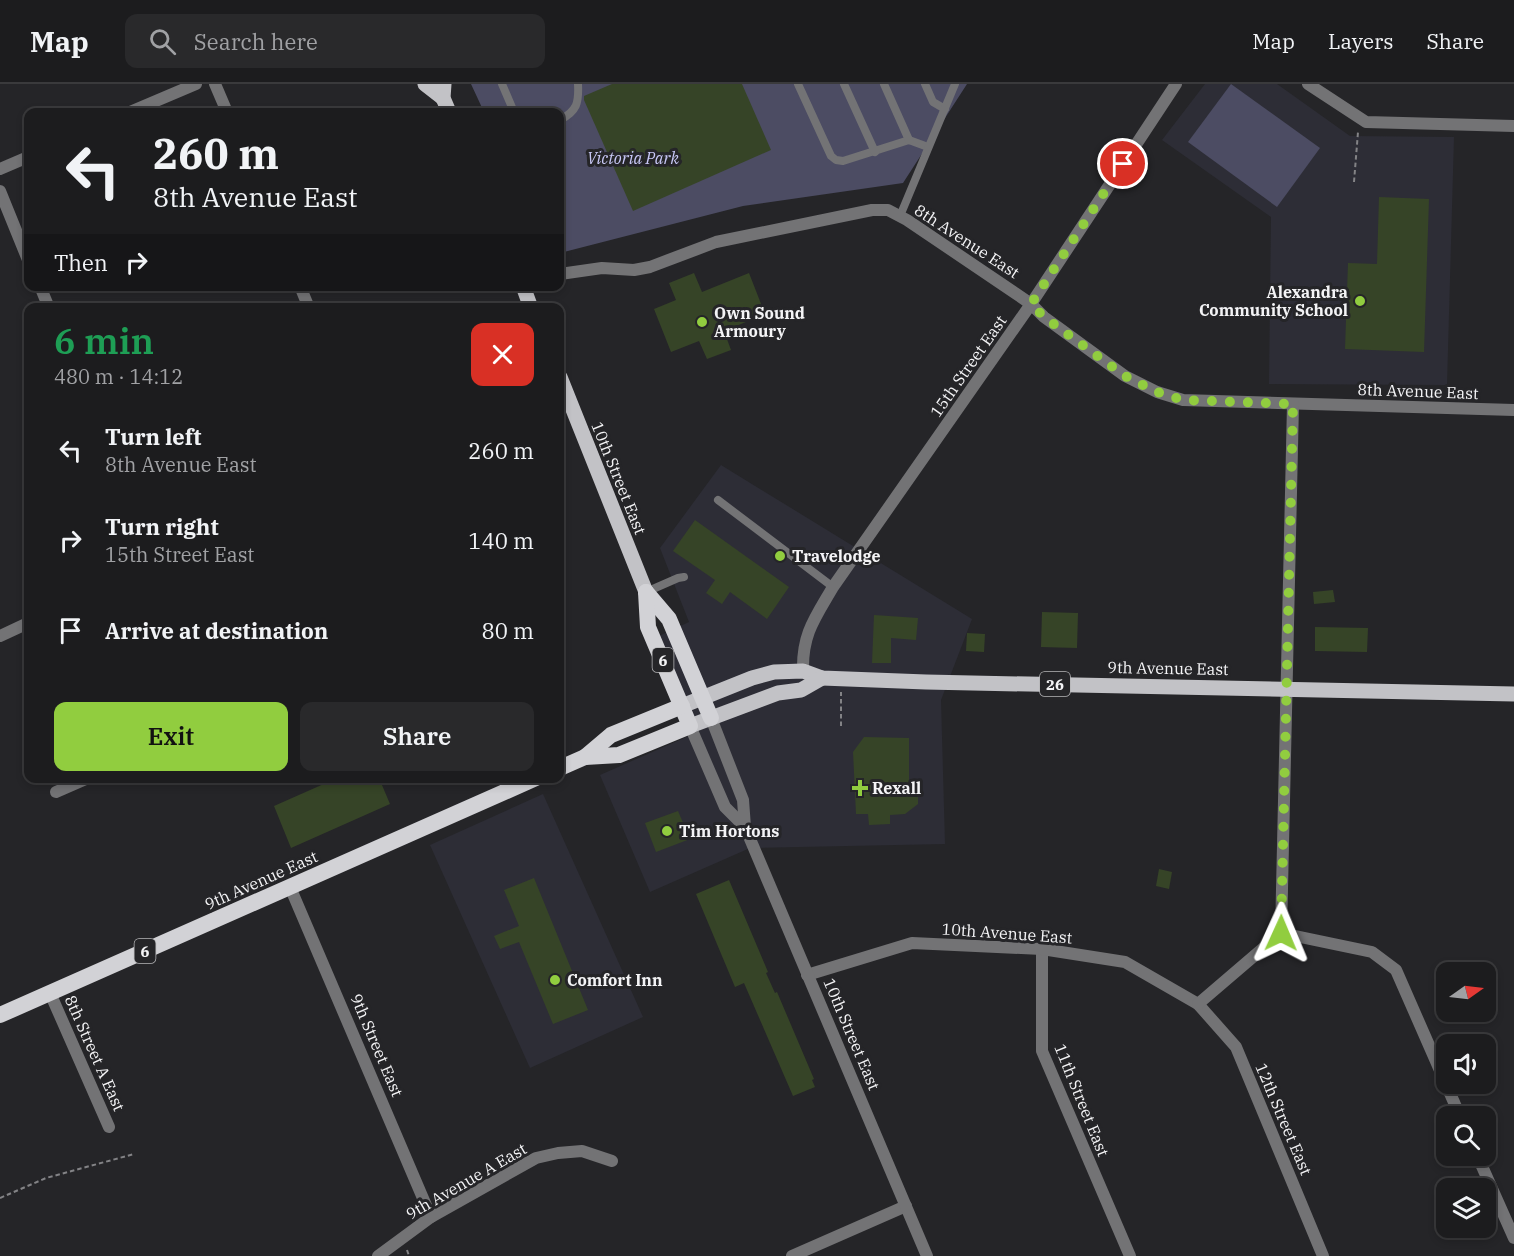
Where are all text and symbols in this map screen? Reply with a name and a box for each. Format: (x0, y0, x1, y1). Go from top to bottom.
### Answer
search box (125, 14, 545, 68)
text: Map (30, 23, 89, 60)
icon: search (146, 25, 179, 58)
text: Search here (194, 27, 318, 56)
text: Map (1252, 27, 1295, 55)
text: Layers (1328, 27, 1394, 55)
text: Share (1427, 27, 1484, 55)
text: 260 m (153, 126, 279, 181)
icon: left (54, 132, 132, 210)
pin (1097, 138, 1148, 189)
icon: arrive (1106, 147, 1139, 180)
park label: Victoria Park (587, 148, 679, 168)
text: 8th Avenue East (153, 179, 358, 214)
street label: 8th Avenue East (911, 200, 1024, 283)
icon: right (120, 246, 153, 279)
text: Then (54, 248, 108, 277)
place label: Alexandra Community School (1199, 282, 1348, 320)
marker: Alexandra Community School (1353, 294, 1367, 308)
place label: Own Sound Armoury (714, 303, 805, 341)
street label: 15th Street East (926, 311, 1011, 421)
marker: Own Sound Armoury (695, 315, 709, 329)
text: 6 min (54, 317, 154, 364)
button: close (471, 323, 534, 386)
text: 480 m · 14:12 (54, 363, 183, 390)
street label: 8th Avenue East (1357, 379, 1479, 403)
street label: 10th Street East (587, 419, 651, 537)
text: Turn left (105, 422, 201, 451)
icon: left (54, 434, 87, 467)
text: 260 m (468, 436, 534, 465)
text: 8th Avenue East (105, 451, 257, 478)
text: Turn right (105, 512, 219, 541)
icon: right (54, 524, 87, 557)
text: 140 m (468, 526, 534, 555)
text: 15th Street East (105, 541, 254, 568)
place label: Travelodge (792, 546, 881, 566)
marker: Travelodge (773, 549, 787, 563)
icon: arrive (54, 614, 87, 647)
text: Arrive at destination (105, 616, 328, 645)
text: 80 m (482, 616, 534, 645)
road number: 6 (652, 648, 674, 672)
street label: 9th Avenue East (1107, 657, 1229, 679)
road number: 26 (1040, 672, 1070, 696)
button: Exit (54, 702, 288, 771)
button: Share (300, 702, 534, 771)
place label: Rexall (872, 778, 921, 798)
marker: Rexall (853, 781, 867, 795)
place label: Tim Hortons (679, 821, 779, 841)
marker: Tim Hortons (660, 824, 674, 838)
street label: 9th Avenue East (202, 846, 321, 914)
position arrow (1249, 901, 1313, 965)
street label: 10th Avenue East (941, 918, 1073, 948)
road number: 6 (134, 939, 156, 963)
north arrow (1436, 962, 1496, 1022)
map controls (1436, 962, 1496, 1238)
place label: Comfort Inn (567, 970, 663, 990)
marker: Comfort Inn (548, 973, 562, 987)
street label: 10th Street East (819, 975, 885, 1093)
street label: 9th Street East (346, 990, 408, 1100)
street label: 8th Street A East (61, 992, 130, 1114)
button: sound (1436, 1034, 1496, 1094)
street label: 11th Street East (1050, 1041, 1114, 1159)
street label: 12th Street East (1251, 1060, 1317, 1178)
button: search (1436, 1106, 1496, 1166)
street label: 9th Avenue A East (402, 1138, 530, 1224)
button: layers (1436, 1178, 1496, 1238)

